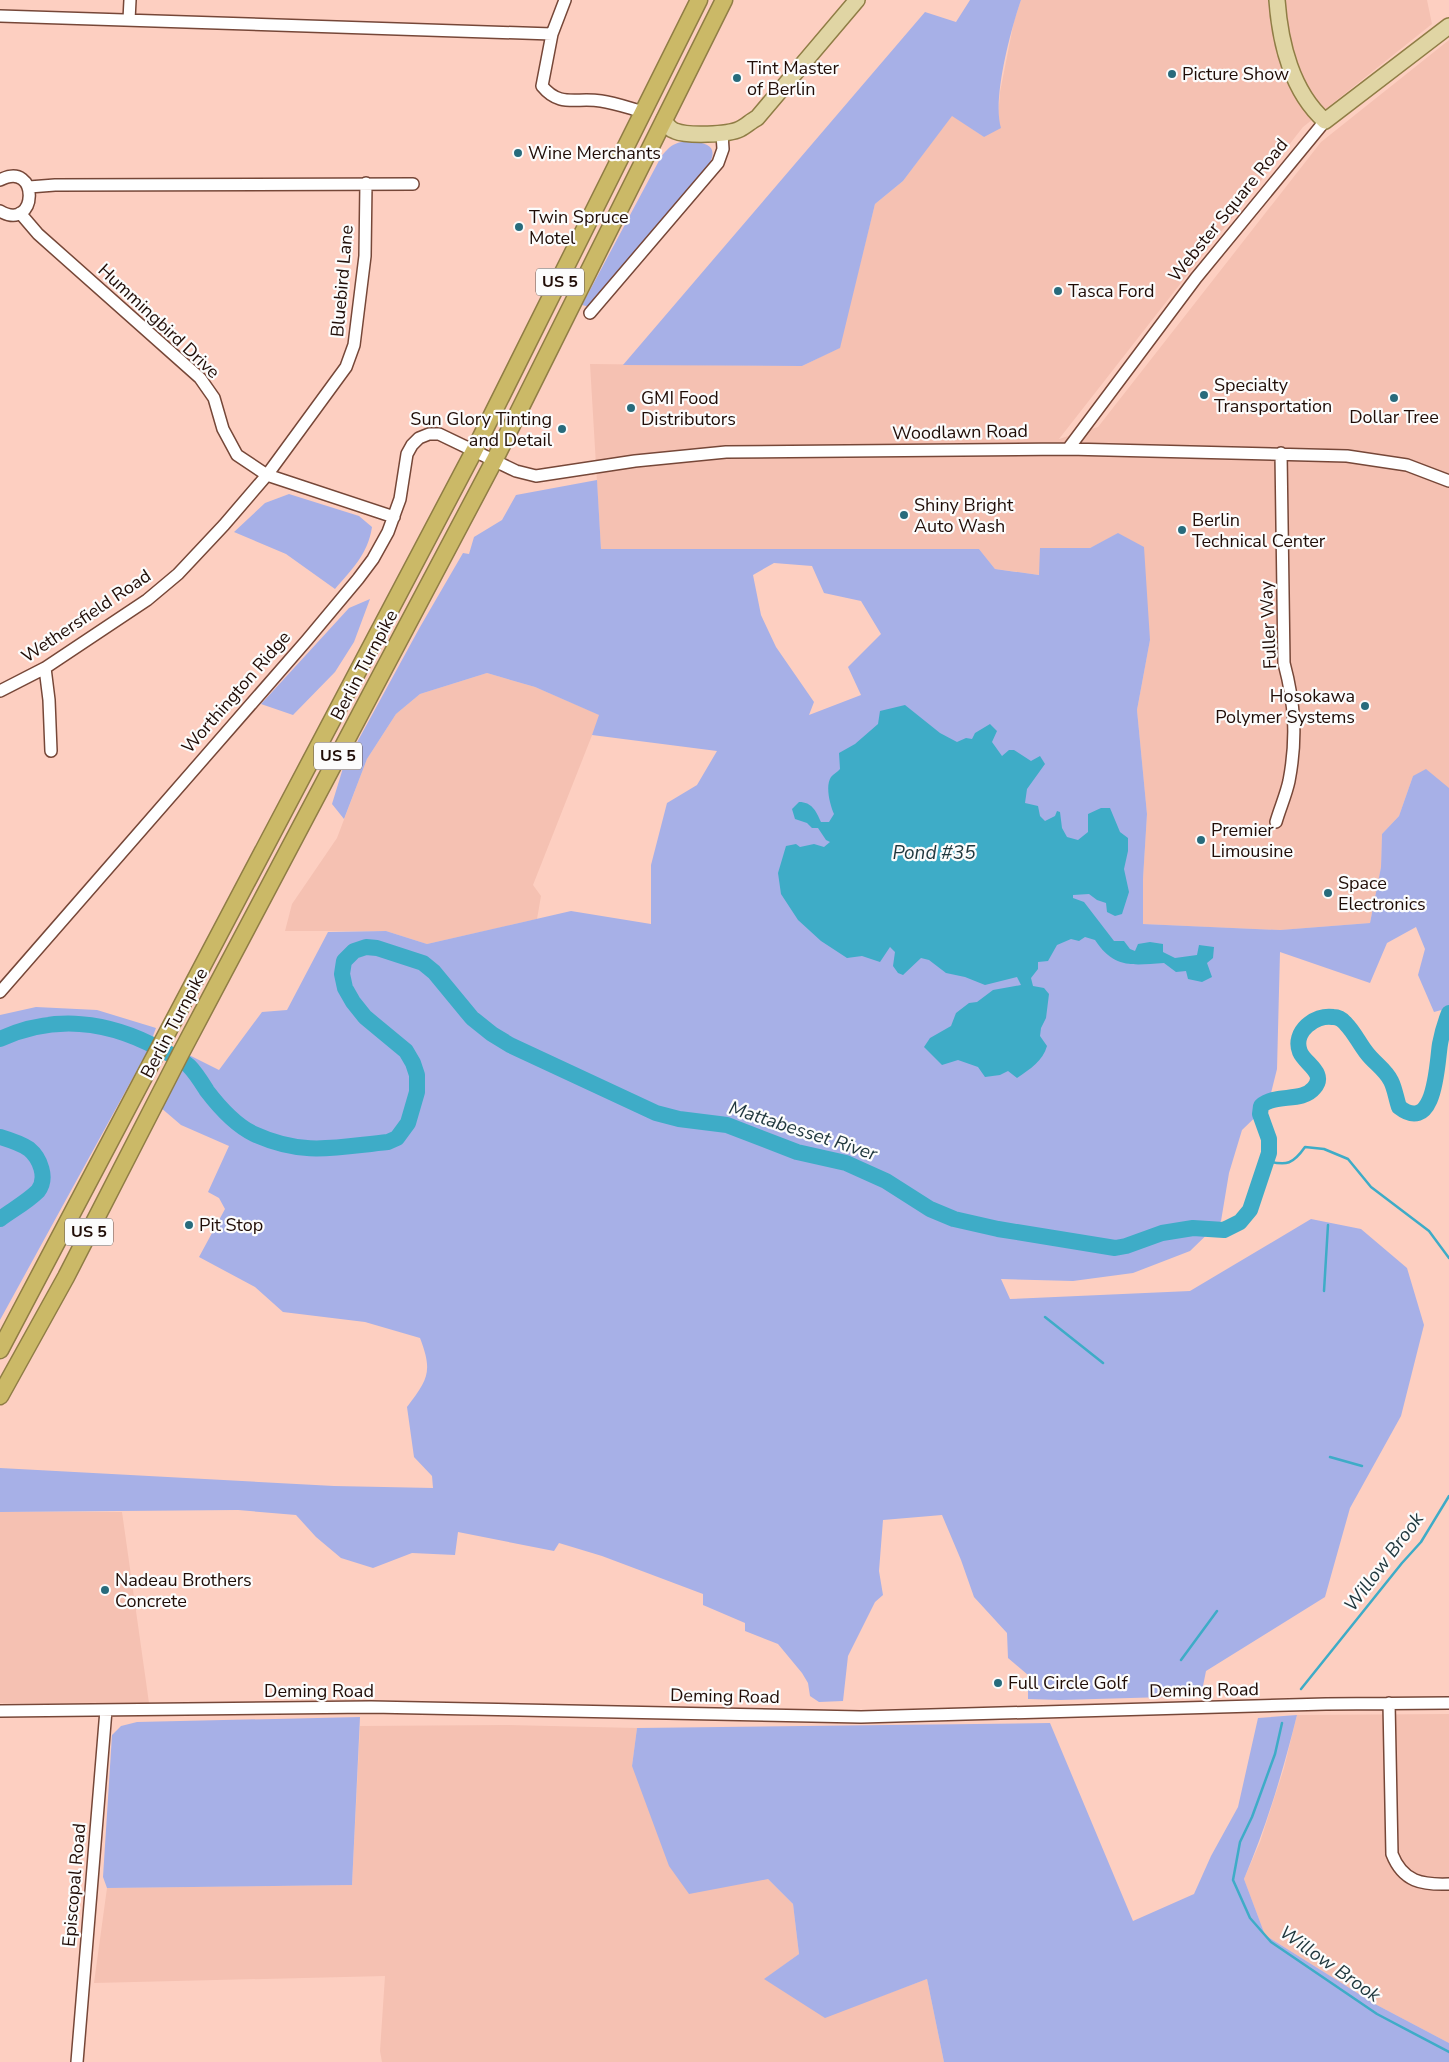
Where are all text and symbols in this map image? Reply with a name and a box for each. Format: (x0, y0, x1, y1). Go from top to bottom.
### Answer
place label: Tint Master of Berlin (747, 56, 839, 101)
place label: Picture Show (1182, 62, 1289, 86)
marker: Picture Show (1166, 68, 1178, 80)
marker: Tint Master of Berlin (731, 72, 743, 84)
street label: Webster Square Road (1163, 133, 1293, 287)
place label: Wine Merchants (528, 141, 661, 165)
marker: Wine Merchants (512, 147, 524, 159)
place label: Twin Spruce Motel (529, 205, 629, 250)
marker: Twin Spruce Motel (513, 221, 525, 233)
street label: Bluebird Lane (325, 224, 359, 338)
street label: Hummingbird Drive (93, 258, 225, 384)
road number: US 5 (536, 268, 584, 296)
place label: Tasca Ford (1068, 279, 1154, 303)
marker: Tasca Ford (1052, 285, 1064, 297)
place label: Specialty Transportation (1214, 373, 1332, 418)
place label: GMI Food Distributors (641, 386, 736, 431)
marker: Specialty Transportation (1198, 389, 1210, 401)
marker: Dollar Tree (1388, 392, 1400, 404)
marker: GMI Food Distributors (625, 402, 637, 414)
place label: Dollar Tree (1349, 405, 1439, 429)
place label: Sun Glory Tinting and Detail (410, 407, 553, 452)
street label: Woodlawn Road (892, 419, 1028, 445)
marker: Sun Glory Tinting and Detail (556, 423, 568, 435)
place label: Shiny Bright Auto Wash (914, 493, 1014, 538)
place label: Berlin Technical Center (1192, 508, 1326, 553)
marker: Shiny Bright Auto Wash (898, 509, 910, 521)
marker: Berlin Technical Center (1176, 524, 1188, 536)
street label: Wethersfield Road (17, 564, 155, 668)
street label: Fuller Way (1254, 579, 1282, 670)
street label: Berlin Turnpike (325, 606, 403, 724)
street label: Worthington Ridge (176, 626, 296, 758)
place label: Hosokawa Polymer Systems (1215, 684, 1355, 729)
marker: Hosokawa Polymer Systems (1359, 700, 1371, 712)
road number: US 5 (314, 742, 362, 769)
place label: Premier Limousine (1211, 818, 1293, 863)
marker: Premier Limousine (1195, 834, 1207, 846)
water label: Pond #35 (892, 840, 976, 866)
place label: Space Electronics (1338, 871, 1426, 916)
marker: Space Electronics (1322, 887, 1334, 899)
street label: Berlin Turnpike (135, 964, 213, 1082)
water label: Mattabesset River (726, 1095, 881, 1168)
place label: Pit Stop (199, 1213, 263, 1237)
road number: US 5 (65, 1218, 113, 1246)
marker: Pit Stop (183, 1219, 195, 1231)
water label: Willow Brook (1338, 1507, 1430, 1617)
place label: Nadeau Brothers Concrete (115, 1568, 252, 1613)
marker: Nadeau Brothers Concrete (99, 1584, 111, 1596)
place label: Full Circle Golf (1008, 1671, 1129, 1695)
marker: Full Circle Golf (992, 1677, 1004, 1689)
street label: Deming Road (1149, 1677, 1259, 1703)
street label: Deming Road (264, 1679, 374, 1703)
street label: Deming Road (670, 1683, 780, 1709)
street label: Episcopal Road (57, 1822, 91, 1948)
water label: Willow Brook (1274, 1920, 1386, 2009)

